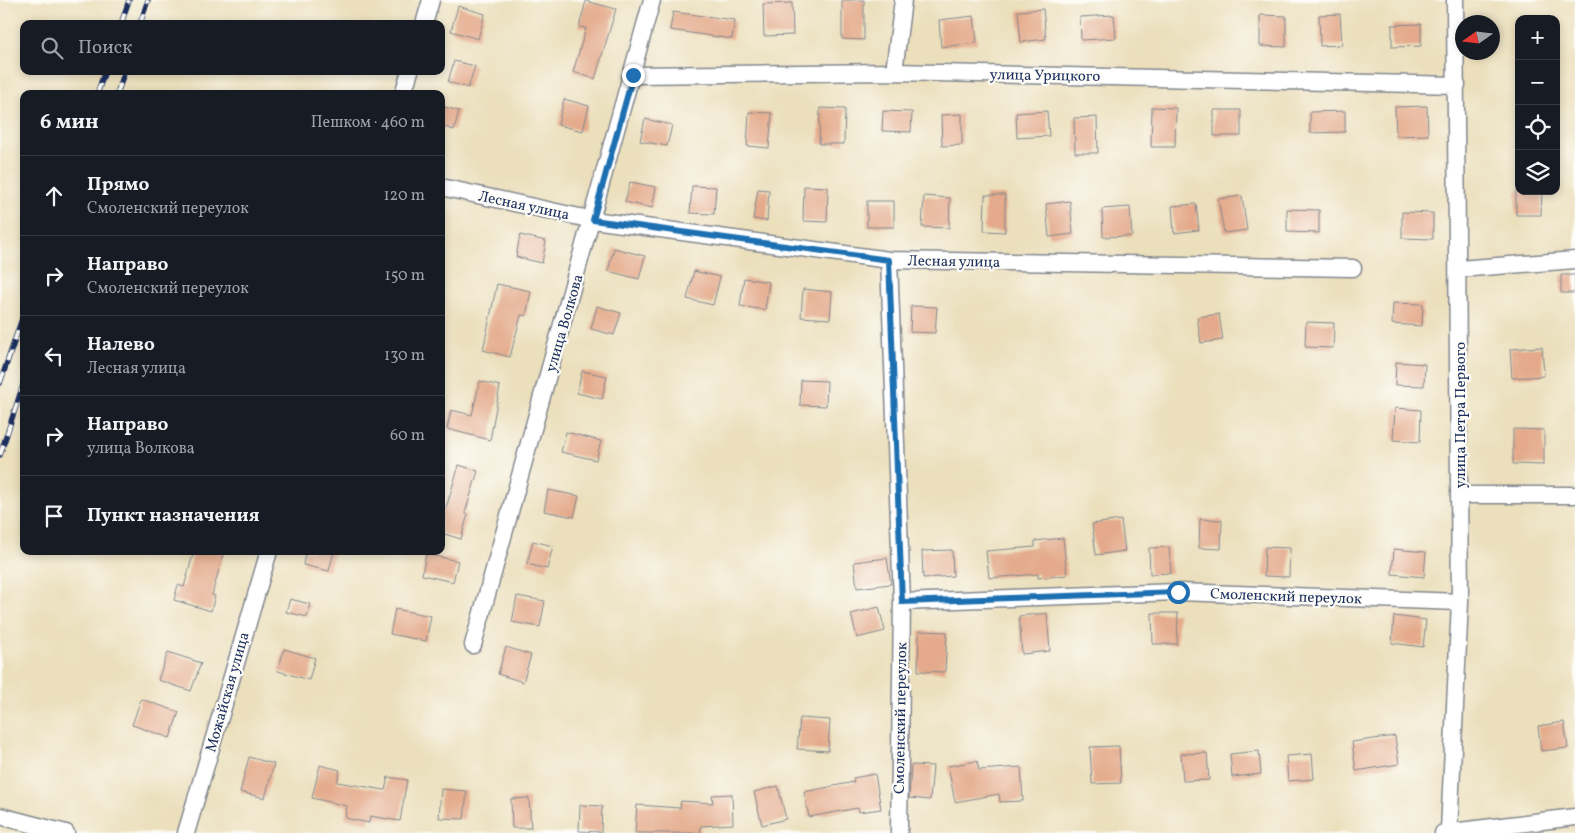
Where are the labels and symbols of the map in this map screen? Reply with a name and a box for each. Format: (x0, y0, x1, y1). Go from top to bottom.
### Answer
north arrow (1455, 15, 1500, 60)
route end (622, 64, 645, 87)
street label: улица Урицкого (989, 65, 1100, 88)
street label: Лесная улица (476, 187, 571, 226)
street label: Лесная улица (907, 251, 1000, 274)
street label: улица Волкова (541, 272, 589, 375)
street label: улица Петра Первого (1451, 342, 1472, 488)
route start (1167, 581, 1190, 604)
street label: Смоленский переулок (1210, 584, 1362, 611)
street label: Можайская улица (201, 630, 256, 755)
street label: Смоленский переулок (890, 642, 913, 794)

